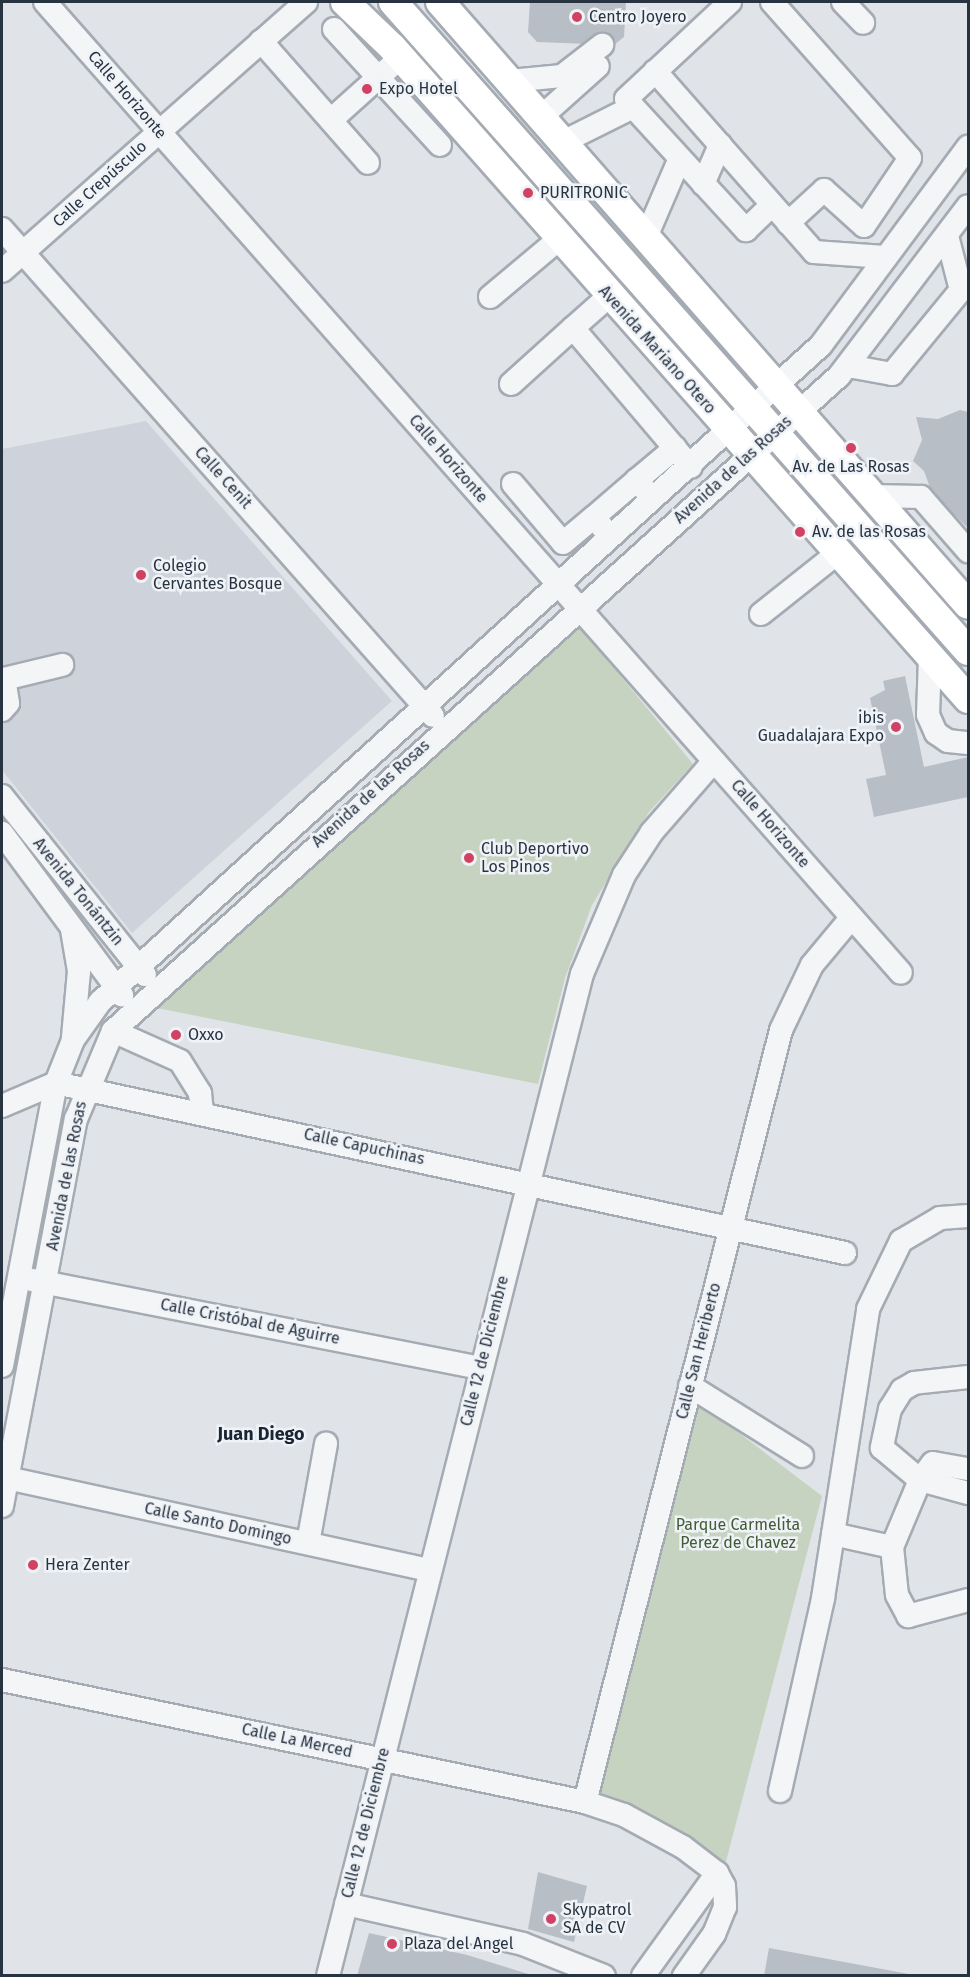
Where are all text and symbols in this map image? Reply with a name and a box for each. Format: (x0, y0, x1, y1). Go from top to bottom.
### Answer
place label: Centro Joyero (589, 7, 687, 27)
marker: Centro Joyero (570, 10, 584, 24)
street label: Calle Horizonte (84, 47, 170, 143)
place label: Expo Hotel (379, 79, 458, 99)
marker: Expo Hotel (360, 82, 374, 96)
street label: Calle Crepúsculo (49, 137, 151, 231)
place label: PURITRONIC (540, 183, 628, 203)
marker: PURITRONIC (521, 186, 535, 200)
street label: Avenida Mariano Otero (594, 282, 720, 418)
street label: Calle Horizonte (405, 411, 491, 507)
street label: Avenida de las Rosas (670, 412, 796, 528)
marker: Av. de Las Rosas (844, 441, 858, 455)
street label: Calle Cenit (190, 443, 256, 513)
place label: Av. de Las Rosas (792, 457, 910, 477)
place label: Av. de las Rosas (812, 522, 926, 542)
marker: Av. de las Rosas (793, 525, 807, 539)
place label: Colegio Cervantes Bosque (153, 556, 282, 594)
marker: Colegio Cervantes Bosque (134, 568, 148, 582)
place label: ibis Guadalajara Expo (758, 708, 884, 746)
marker: ibis Guadalajara Expo (889, 720, 903, 734)
street label: Avenida de las Rosas (308, 736, 434, 852)
street label: Calle Horizonte (727, 776, 813, 872)
street label: Avenida Tonántzin (29, 834, 127, 950)
place label: Club Deportivo Los Pinos (481, 839, 589, 877)
marker: Club Deportivo Los Pinos (462, 851, 476, 865)
place label: Oxxo (188, 1025, 224, 1045)
marker: Oxxo (169, 1028, 183, 1042)
street label: Avenida de las Rosas (43, 1100, 91, 1252)
street label: Calle Capuchinas (302, 1125, 426, 1169)
street label: Calle 12 de Diciembre (457, 1274, 513, 1428)
street label: Calle San Heriberto (673, 1281, 725, 1421)
street label: Calle Cristóbal de Aguirre (159, 1295, 341, 1349)
district label: Juan Diego (217, 1423, 305, 1445)
street label: Calle Santo Domingo (143, 1499, 293, 1549)
park label: Parque Carmelita Perez de Chavez (676, 1515, 800, 1553)
place label: Hera Zenter (45, 1555, 130, 1575)
marker: Hera Zenter (26, 1558, 40, 1572)
street label: Calle La Merced (240, 1720, 354, 1762)
street label: Calle 12 de Diciembre (338, 1746, 394, 1900)
place label: Skypatrol SA de CV (563, 1900, 631, 1938)
marker: Skypatrol SA de CV (544, 1912, 558, 1926)
place label: Plaza del Angel (404, 1934, 513, 1954)
marker: Plaza del Angel (385, 1937, 399, 1951)

